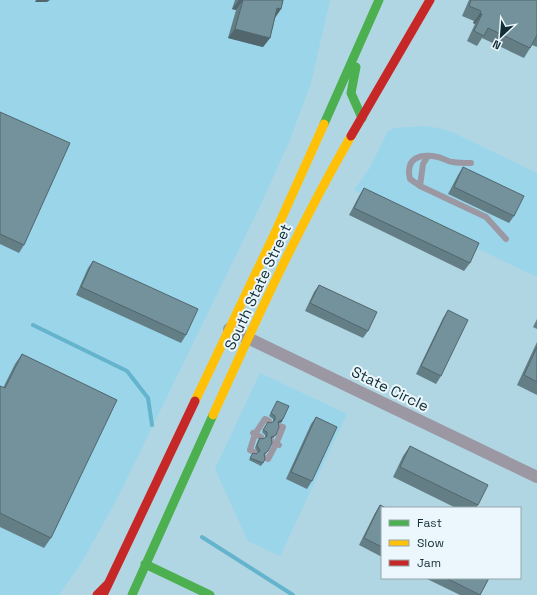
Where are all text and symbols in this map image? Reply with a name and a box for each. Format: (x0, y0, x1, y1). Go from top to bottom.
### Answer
north arrow (481, 16, 521, 56)
text: N (490, 37, 503, 53)
street label: South State Street (220, 221, 295, 353)
street label: State Circle (348, 362, 432, 416)
legend (381, 507, 521, 579)
text: Fast (417, 515, 442, 531)
text: Slow (417, 535, 444, 551)
text: Jam (417, 555, 441, 571)

